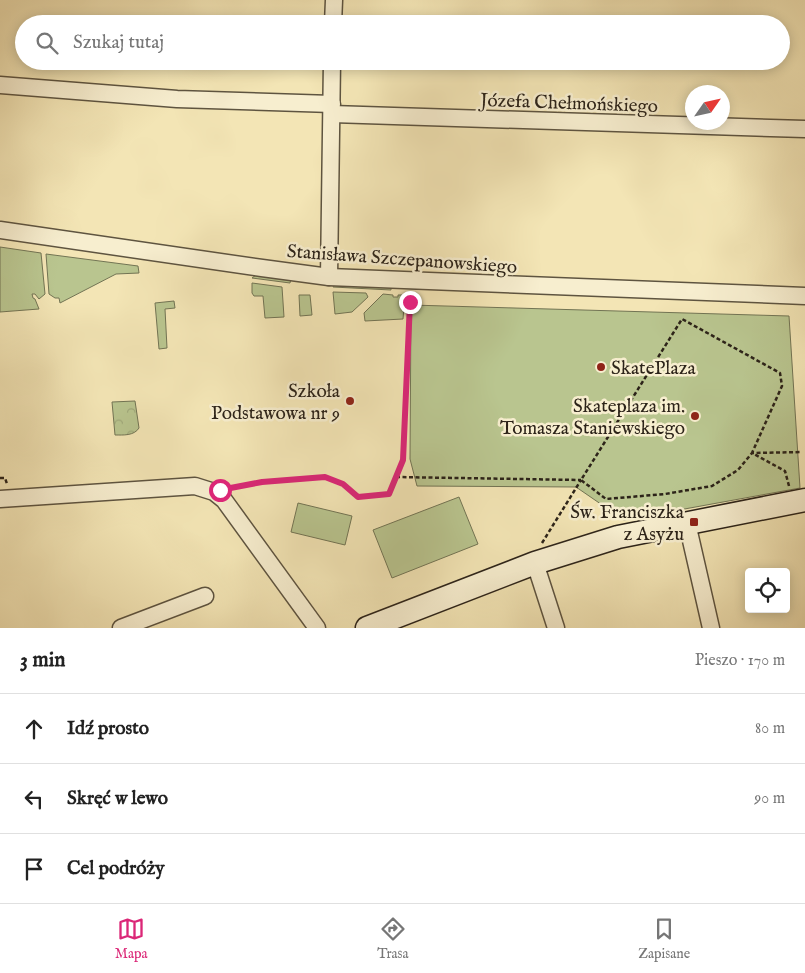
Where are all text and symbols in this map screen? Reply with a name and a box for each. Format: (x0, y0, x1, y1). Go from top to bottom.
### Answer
search box (15, 15, 790, 70)
icon: search (33, 29, 61, 57)
text: Szukaj tutaj (73, 31, 164, 55)
north arrow (685, 85, 730, 130)
street label: Józefa Chełmońskiego (478, 89, 658, 119)
street label: Stanisława Szczepanowskiego (286, 240, 518, 280)
route end (399, 291, 422, 314)
place label: SkatePlaza (611, 357, 696, 381)
marker: SkatePlaza (595, 361, 607, 373)
place label: Szkoła Podstawowa nr 9 (211, 380, 341, 426)
marker: Szkoła Podstawowa nr 9 (344, 395, 356, 407)
place label: Skateplaza im. Tomasza Staniewskiego (500, 395, 685, 441)
marker: Skateplaza im. Tomasza Staniewskiego (689, 410, 701, 422)
route start (209, 479, 232, 502)
place label: Św. Franciszka z Asyżu (570, 500, 685, 547)
marker: Św. Franciszka z Asyżu (688, 516, 700, 528)
map controls (745, 568, 790, 613)
button: locate (745, 568, 790, 613)
text: 3 min (20, 647, 65, 674)
text: Pieszo · 170 m (695, 651, 785, 671)
icon: ahead (20, 715, 48, 743)
text: Idź prosto (67, 717, 149, 741)
text: 80 m (755, 719, 785, 739)
icon: left (20, 785, 48, 813)
text: Skręć w lewo (67, 787, 168, 811)
text: 90 m (754, 789, 785, 809)
icon: arrive (20, 855, 48, 883)
text: Cel podróży (67, 857, 165, 881)
tab: Mapa (115, 915, 148, 963)
tab: Trasa (377, 915, 409, 963)
tab: Zapisane (638, 915, 690, 963)

